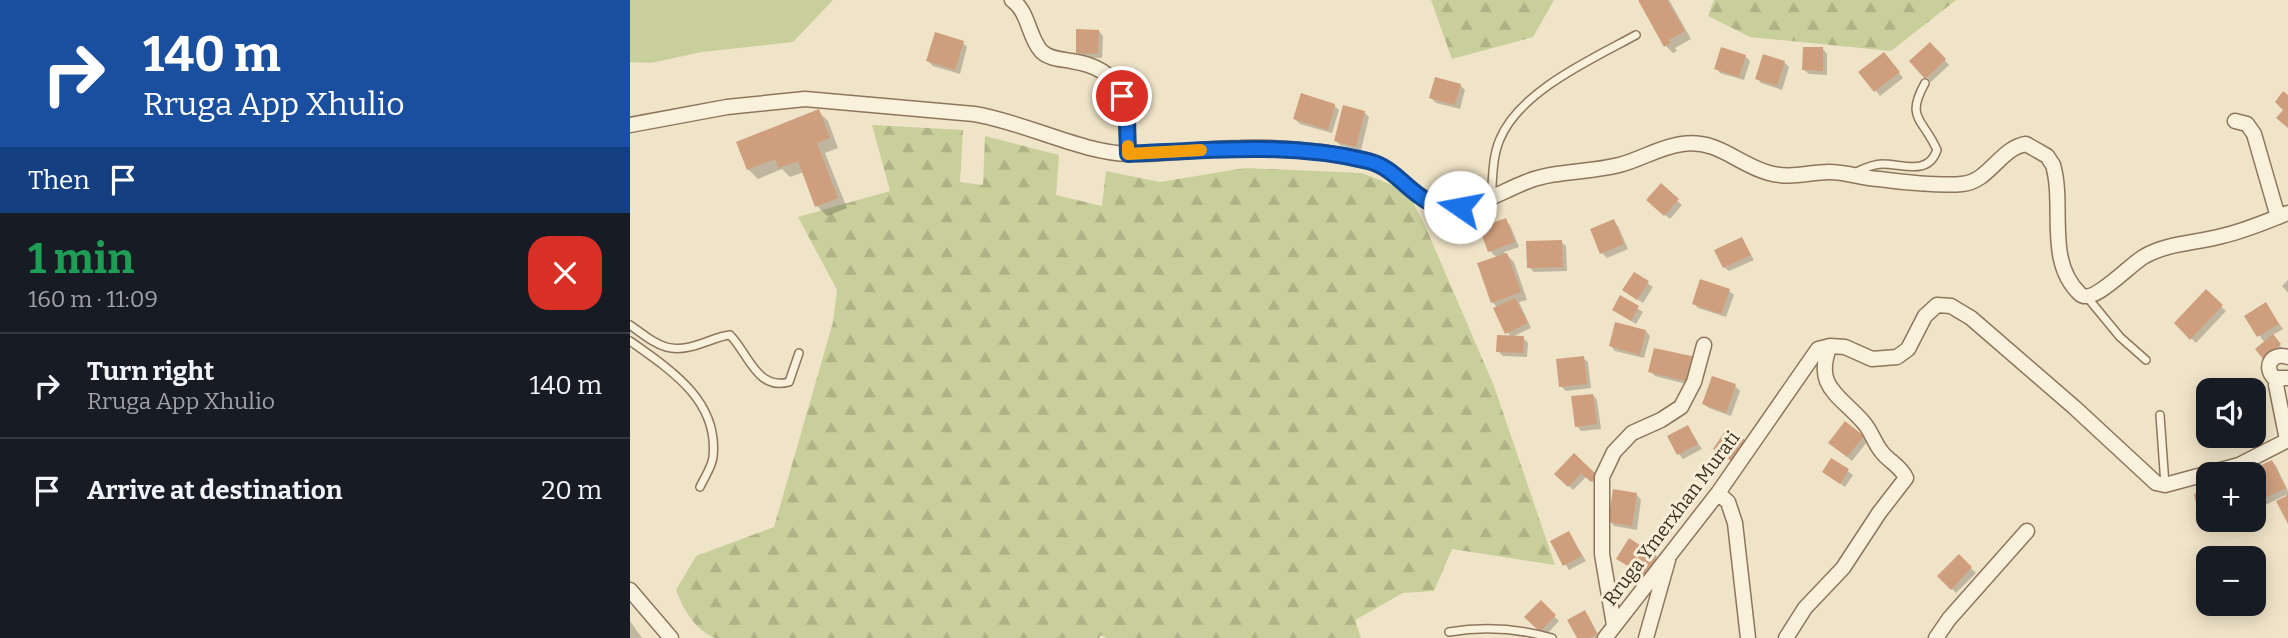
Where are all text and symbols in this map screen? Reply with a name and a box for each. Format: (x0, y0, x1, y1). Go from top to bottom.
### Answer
text: 140 m (143, 25, 281, 84)
icon: right (28, 28, 119, 119)
pin (1092, 66, 1152, 126)
icon: arrive (1103, 77, 1141, 115)
text: Rruga App Xhulio (143, 85, 405, 123)
icon: arrive (104, 161, 142, 199)
text: Then (28, 165, 90, 196)
position arrow (1423, 170, 1497, 244)
text: 1 min (28, 234, 134, 284)
button: close (528, 236, 602, 310)
text: 160 m · 11:09 (28, 285, 158, 313)
text: Turn right (87, 356, 214, 387)
icon: right (28, 367, 66, 405)
text: 140 m (530, 370, 602, 401)
map controls (2196, 378, 2266, 616)
button: sound (2196, 378, 2266, 448)
text: Rruga App Xhulio (87, 387, 275, 415)
street label: Rruga Ymerxhan Murati (1598, 426, 1745, 610)
button: + (2196, 462, 2266, 532)
icon: arrive (28, 472, 66, 510)
text: Arrive at destination (87, 475, 342, 506)
text: 20 m (541, 475, 602, 506)
button: − (2196, 546, 2266, 616)

